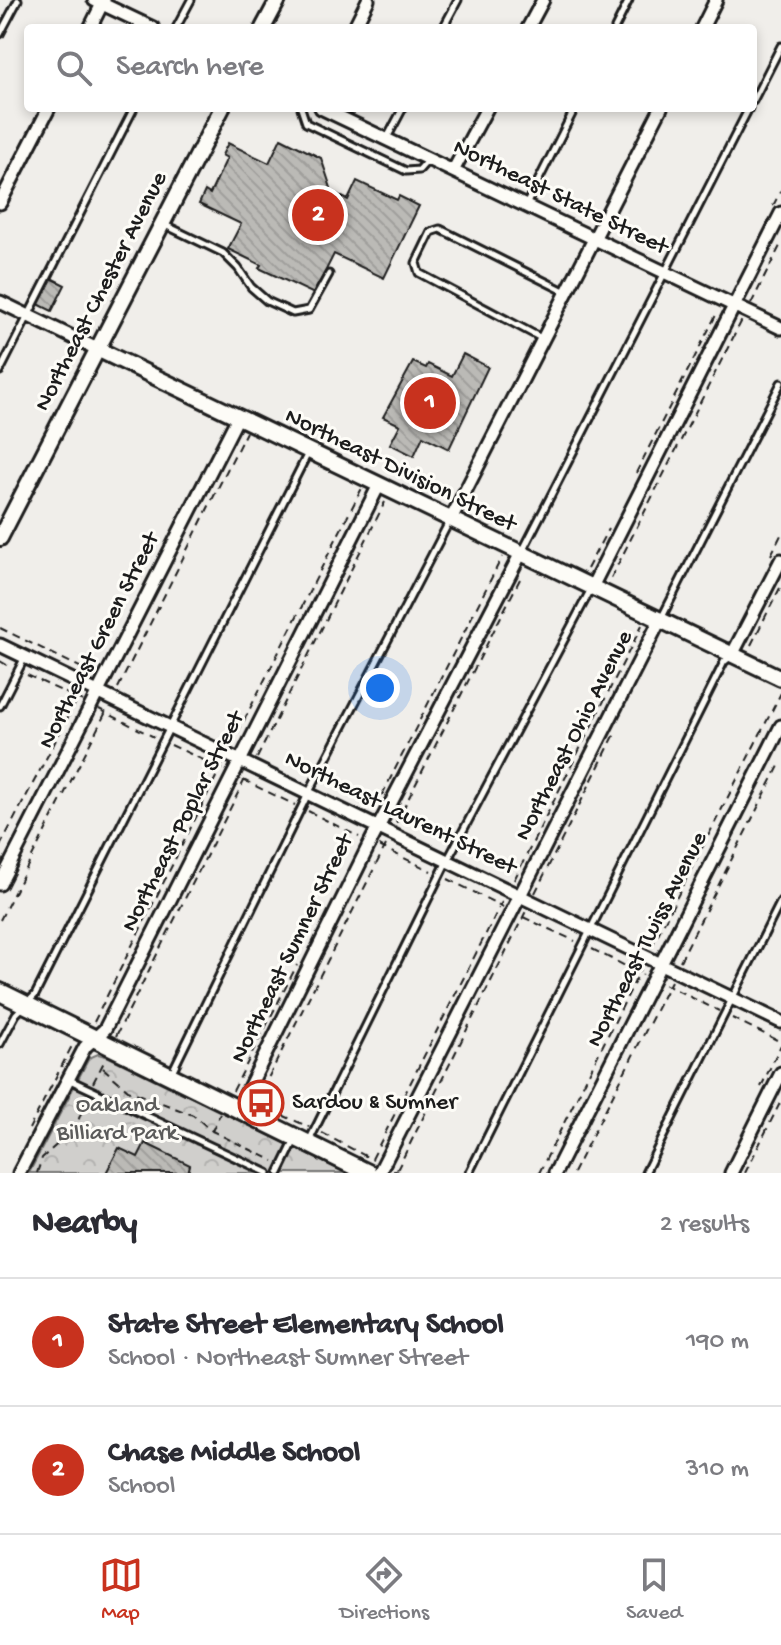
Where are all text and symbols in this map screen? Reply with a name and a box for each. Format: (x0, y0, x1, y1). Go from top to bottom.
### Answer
search box (24, 24, 757, 112)
icon: search (52, 46, 96, 90)
text: Search here (116, 51, 264, 86)
street label: Northeast State Street (448, 133, 674, 264)
street label: Northeast Chester Avenue (29, 167, 175, 417)
pin: 2 (292, 185, 344, 245)
pin: 1 (404, 373, 456, 433)
street label: Northeast Division Street (280, 402, 522, 541)
street label: Northeast Green Street (33, 526, 168, 754)
street label: Northeast Ohio Avenue (509, 625, 641, 846)
your location (360, 668, 400, 708)
street label: Northeast Poplar Street (116, 705, 253, 937)
street label: Northeast Laurent Street (279, 745, 523, 884)
street label: Northeast Twiss Avenue (581, 827, 715, 1053)
street label: Northeast Sumner Street (225, 828, 362, 1068)
bus stop icon: Sardou & Sumner (237, 1079, 285, 1127)
place label: Sardou & Sumner (292, 1089, 459, 1118)
park label: Oakland Billiard Park (56, 1092, 180, 1149)
text: Nearby (32, 1205, 137, 1245)
text: 2 results (660, 1210, 749, 1241)
text: State Street Elementary School (108, 1309, 504, 1344)
text: 1 (53, 1327, 63, 1358)
text: 190 m (686, 1327, 749, 1358)
text: School · Northeast Sumner Street (108, 1344, 468, 1375)
text: Chase Middle School (108, 1437, 360, 1472)
text: 2 (52, 1455, 64, 1486)
text: 310 m (686, 1455, 749, 1486)
text: School (108, 1472, 176, 1503)
tab: Map (99, 1553, 143, 1627)
tab: Directions (340, 1553, 429, 1627)
tab: Saved (626, 1553, 682, 1627)

